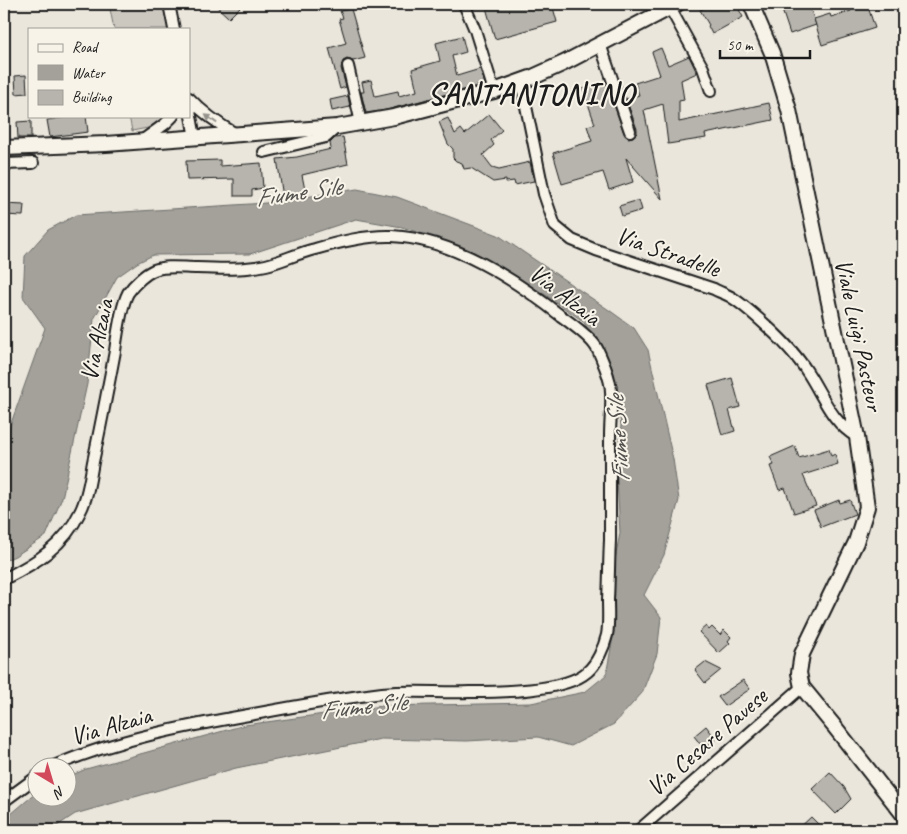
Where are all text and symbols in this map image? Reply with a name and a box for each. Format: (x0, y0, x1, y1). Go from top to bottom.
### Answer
legend (28, 28, 190, 118)
scale bar (720, 28, 810, 60)
text: 50 m (727, 36, 754, 55)
text: Road (72, 38, 99, 57)
text: Water (72, 64, 106, 83)
district label: SANT'ANTONINO (428, 75, 637, 113)
text: Building (72, 88, 112, 107)
one-way arrow (204, 114, 218, 124)
water label: Fiume Sile (253, 169, 346, 214)
street label: Via Stradelle (612, 219, 726, 285)
street label: Viale Luigi Pasteur (827, 256, 891, 416)
street label: Via Alzaia (523, 257, 609, 334)
street label: Via Alzaia (73, 294, 122, 384)
water label: Fiume Sile (598, 391, 637, 483)
street label: Via Cesare Pavese (640, 680, 775, 803)
water label: Fiume Sile (318, 685, 411, 727)
street label: Via Alzaia (67, 699, 157, 753)
north arrow (28, 756, 78, 806)
text: N (49, 782, 68, 803)

